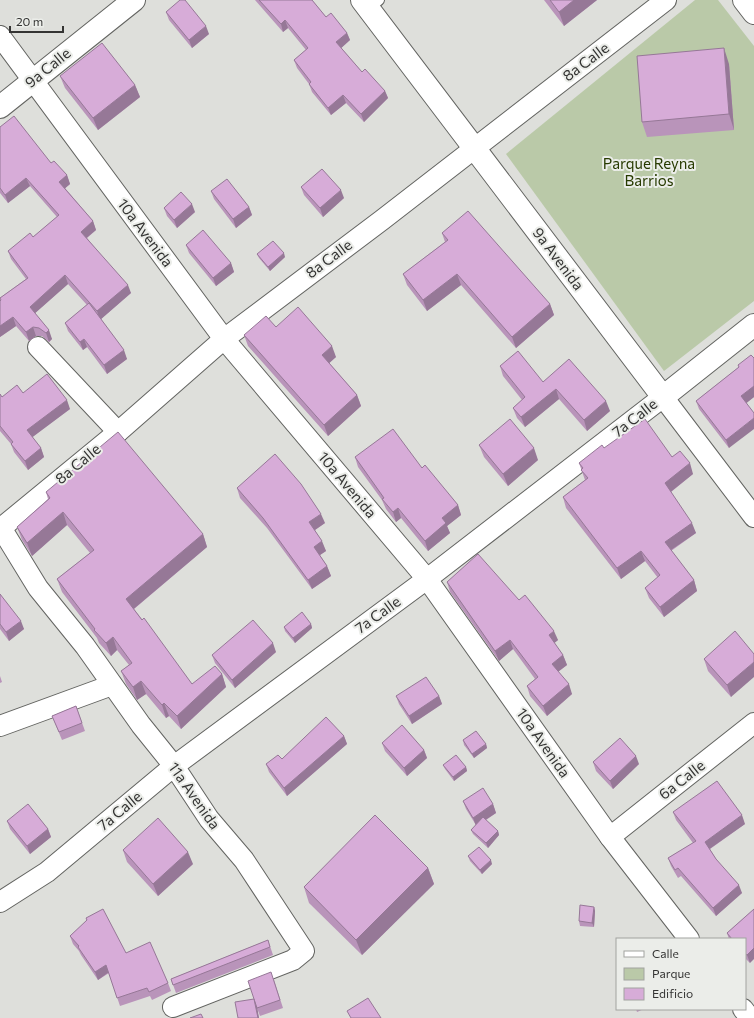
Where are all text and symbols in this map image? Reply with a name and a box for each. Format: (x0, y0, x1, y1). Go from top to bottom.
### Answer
scale bar (10, 8, 63, 34)
text: 20 m (16, 14, 43, 28)
street label: 8a Calle (559, 38, 612, 84)
street label: 9a Calle (21, 43, 74, 91)
park label: Parque Reyna Barrios (603, 154, 695, 189)
street label: 10a Avenida (114, 195, 177, 270)
street label: 9a Avenida (529, 223, 588, 293)
street label: 8a Calle (302, 235, 355, 281)
street label: 7a Calle (608, 394, 660, 440)
street label: 8a Calle (51, 439, 104, 487)
street label: 10a Avenida (315, 448, 381, 521)
street label: 7a Calle (351, 592, 404, 637)
street label: 10a Avenida (513, 704, 574, 781)
street label: 6a Calle (655, 756, 708, 803)
street label: 11a Avenida (165, 758, 224, 832)
street label: 7a Calle (94, 787, 145, 834)
legend (616, 938, 746, 1010)
text: Calle (652, 946, 679, 960)
text: Parque (652, 966, 690, 980)
text: Edificio (652, 986, 693, 1000)

